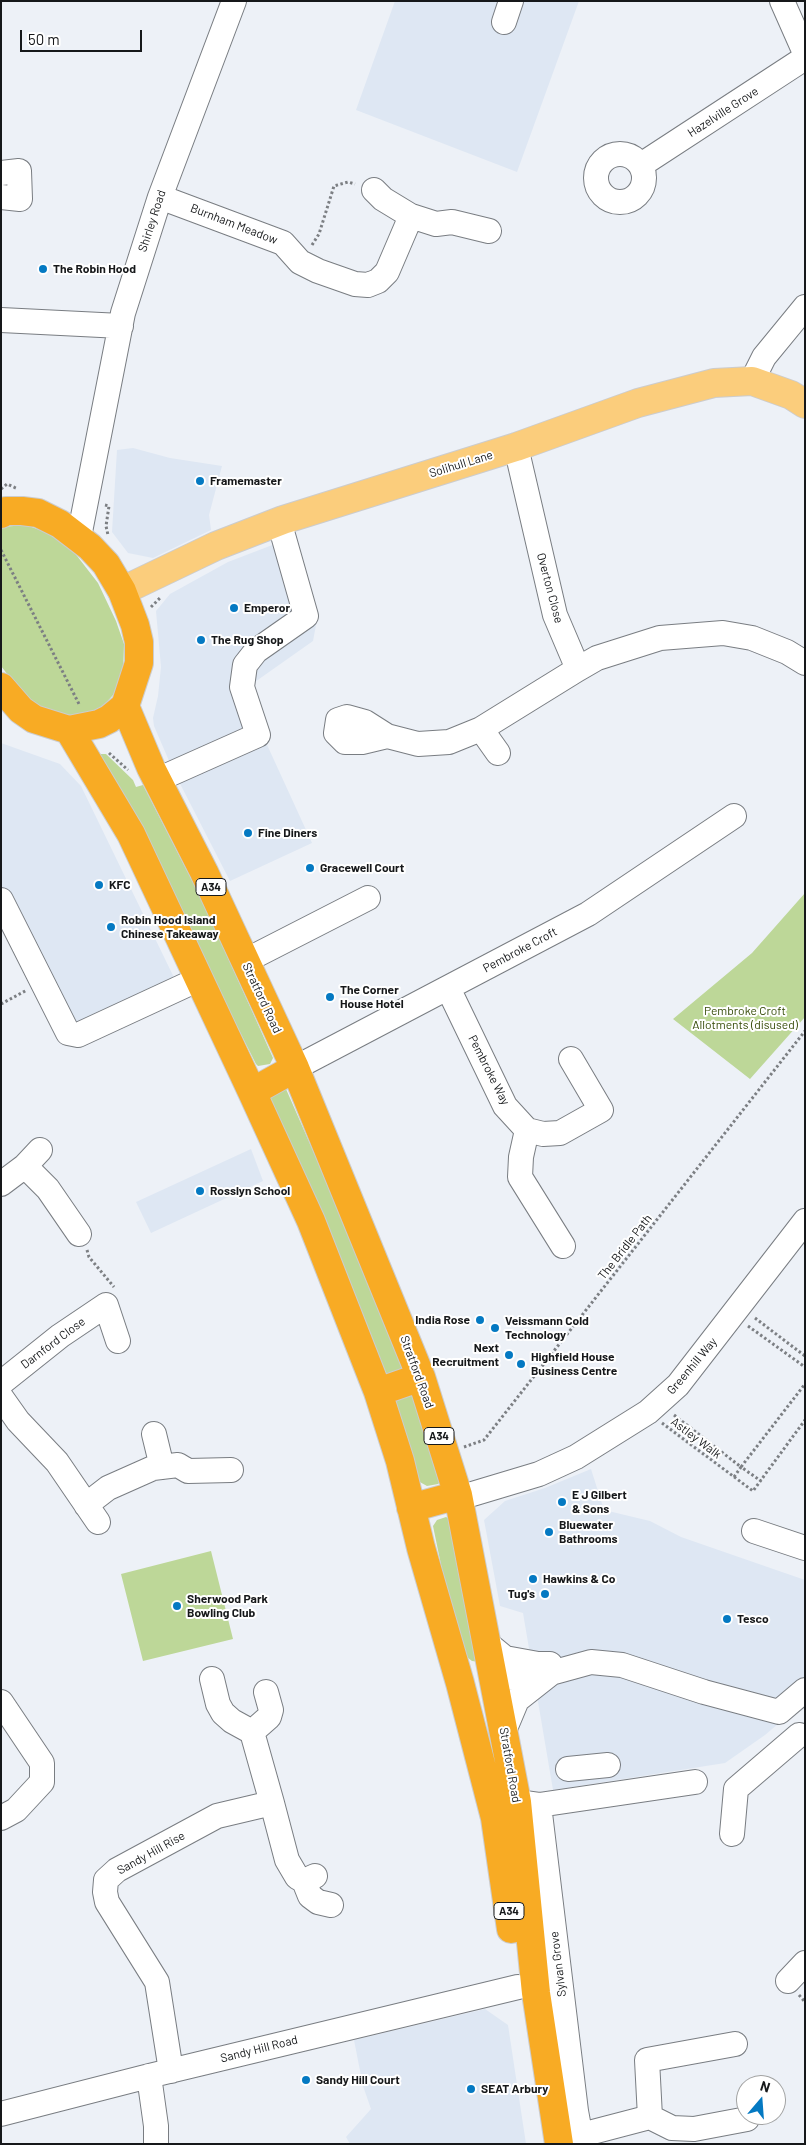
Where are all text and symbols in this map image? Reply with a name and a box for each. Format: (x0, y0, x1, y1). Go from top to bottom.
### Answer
scale bar (22, 20, 145, 52)
text: 50 m (28, 30, 60, 48)
street label: Hazelville Grove (685, 84, 761, 140)
street label: Shirley Road (135, 188, 169, 254)
street label: Burnham Meadow (188, 201, 280, 247)
place label: The Robin Hood (53, 262, 136, 276)
marker: The Robin Hood (37, 263, 49, 275)
street label: Solihull Lane (427, 447, 495, 481)
place label: Framemaster (210, 474, 282, 488)
marker: Framemaster (194, 475, 206, 487)
street label: Overton Close (534, 551, 566, 625)
place label: Emperor (244, 601, 290, 615)
marker: Emperor (228, 602, 240, 614)
place label: The Rug Shop (211, 633, 284, 647)
marker: The Rug Shop (195, 634, 207, 646)
place label: Fine Diners (258, 826, 317, 840)
marker: Fine Diners (242, 827, 254, 839)
place label: Gracewell Court (320, 861, 404, 875)
marker: Gracewell Court (304, 862, 316, 874)
place label: KFC (109, 878, 131, 892)
marker: KFC (93, 879, 105, 891)
road number: A34 (196, 879, 226, 896)
place label: Robin Hood Island Chinese Takeaway (121, 913, 219, 941)
marker: Robin Hood Island Chinese Takeaway (105, 921, 117, 933)
street label: Pembroke Croft (480, 924, 560, 976)
street label: Stratford Road (239, 960, 285, 1036)
place label: The Corner House Hotel (340, 983, 404, 1011)
marker: The Corner House Hotel (324, 991, 336, 1003)
park label: Pembroke Croft Allotments (disused) (692, 1004, 798, 1032)
street label: Pembroke Way (465, 1033, 513, 1107)
place label: Rosslyn School (210, 1184, 290, 1198)
marker: Rosslyn School (194, 1185, 206, 1197)
street label: The Bridle Path (595, 1211, 655, 1283)
place label: India Rose (415, 1313, 470, 1327)
street label: Darnford Close (18, 1314, 88, 1372)
marker: India Rose (474, 1314, 486, 1326)
place label: Veissmann Cold Technology (505, 1314, 589, 1342)
marker: Veissmann Cold Technology (489, 1322, 501, 1334)
street label: Stratford Road (397, 1334, 437, 1410)
street label: Greenhill Way (664, 1335, 720, 1397)
place label: Next Recruitment (432, 1341, 499, 1369)
marker: Next Recruitment (503, 1349, 515, 1361)
place label: Highfield House Business Centre (531, 1350, 617, 1378)
marker: Highfield House Business Centre (515, 1358, 527, 1370)
street label: Astley Walk (668, 1414, 724, 1462)
road number: A34 (424, 1428, 454, 1444)
place label: E J Gilbert & Sons (572, 1488, 627, 1516)
marker: E J Gilbert & Sons (556, 1496, 568, 1508)
place label: Bluewater Bathrooms (559, 1518, 618, 1546)
marker: Bluewater Bathrooms (543, 1526, 555, 1538)
place label: Hawkins & Co (543, 1572, 615, 1586)
marker: Hawkins & Co (527, 1573, 539, 1585)
place label: Tug's (508, 1587, 535, 1601)
marker: Tug's (539, 1588, 551, 1600)
place label: Sherwood Park Bowling Club (187, 1592, 268, 1620)
marker: Sherwood Park Bowling Club (171, 1600, 183, 1612)
place label: Tesco (737, 1612, 769, 1626)
marker: Tesco (721, 1613, 733, 1625)
street label: Stratford Road (496, 1726, 524, 1804)
street label: Sandy Hill Rise (115, 1828, 187, 1878)
road number: A34 (494, 1902, 524, 1920)
street label: Sylvan Grove (547, 1930, 569, 1998)
street label: Sandy Hill Road (219, 2032, 299, 2066)
place label: Sandy Hill Court (316, 2073, 400, 2087)
marker: Sandy Hill Court (300, 2074, 312, 2086)
north arrow (736, 2075, 786, 2125)
text: N (758, 2077, 773, 2096)
place label: SEAT Arbury (481, 2082, 548, 2096)
marker: SEAT Arbury (465, 2083, 477, 2095)

